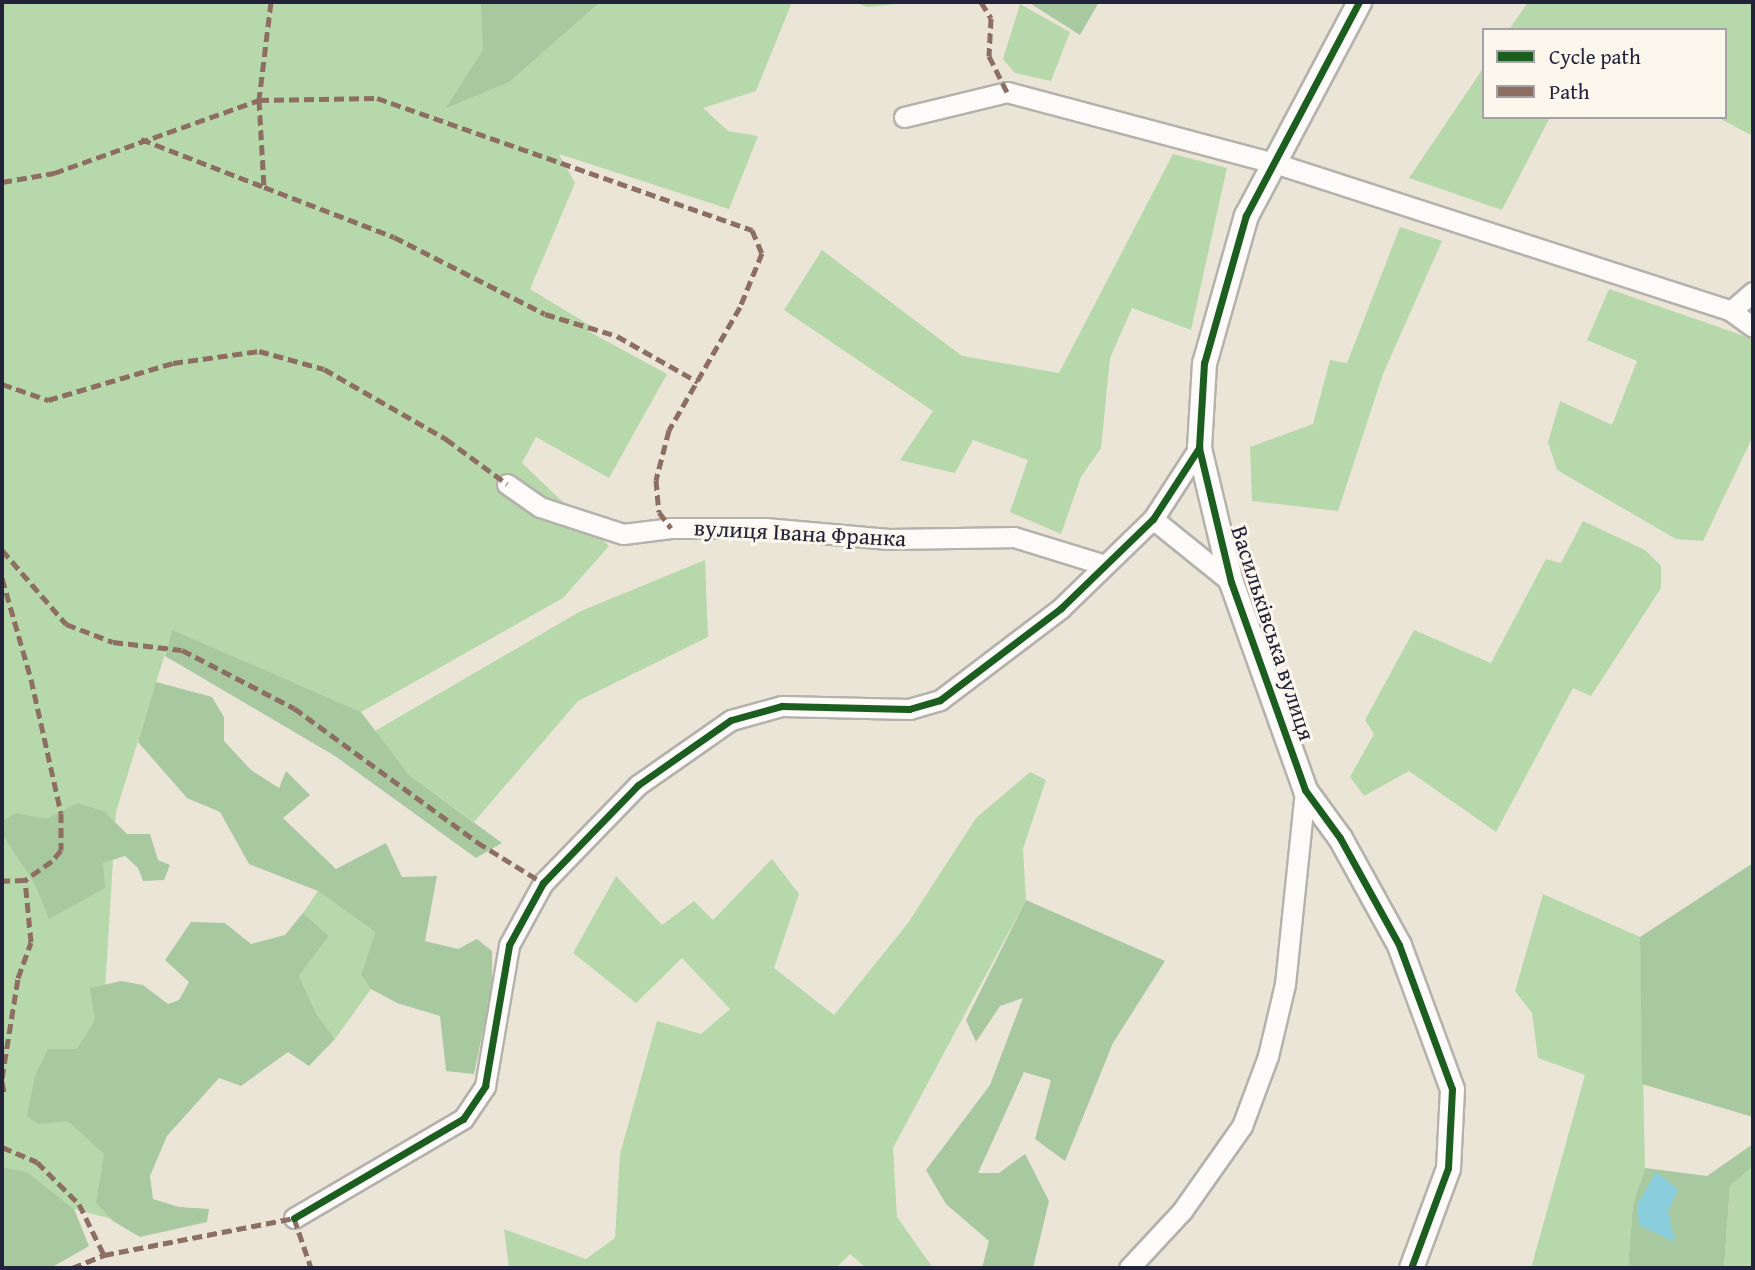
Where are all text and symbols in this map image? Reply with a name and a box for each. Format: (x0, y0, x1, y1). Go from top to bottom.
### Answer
legend (1482, 28, 1727, 119)
text: Cycle path (1549, 41, 1641, 72)
text: Path (1549, 76, 1589, 107)
street label: вулиця Івана Франка (693, 514, 907, 552)
street label: Васильківська вулиця (1225, 522, 1321, 744)

